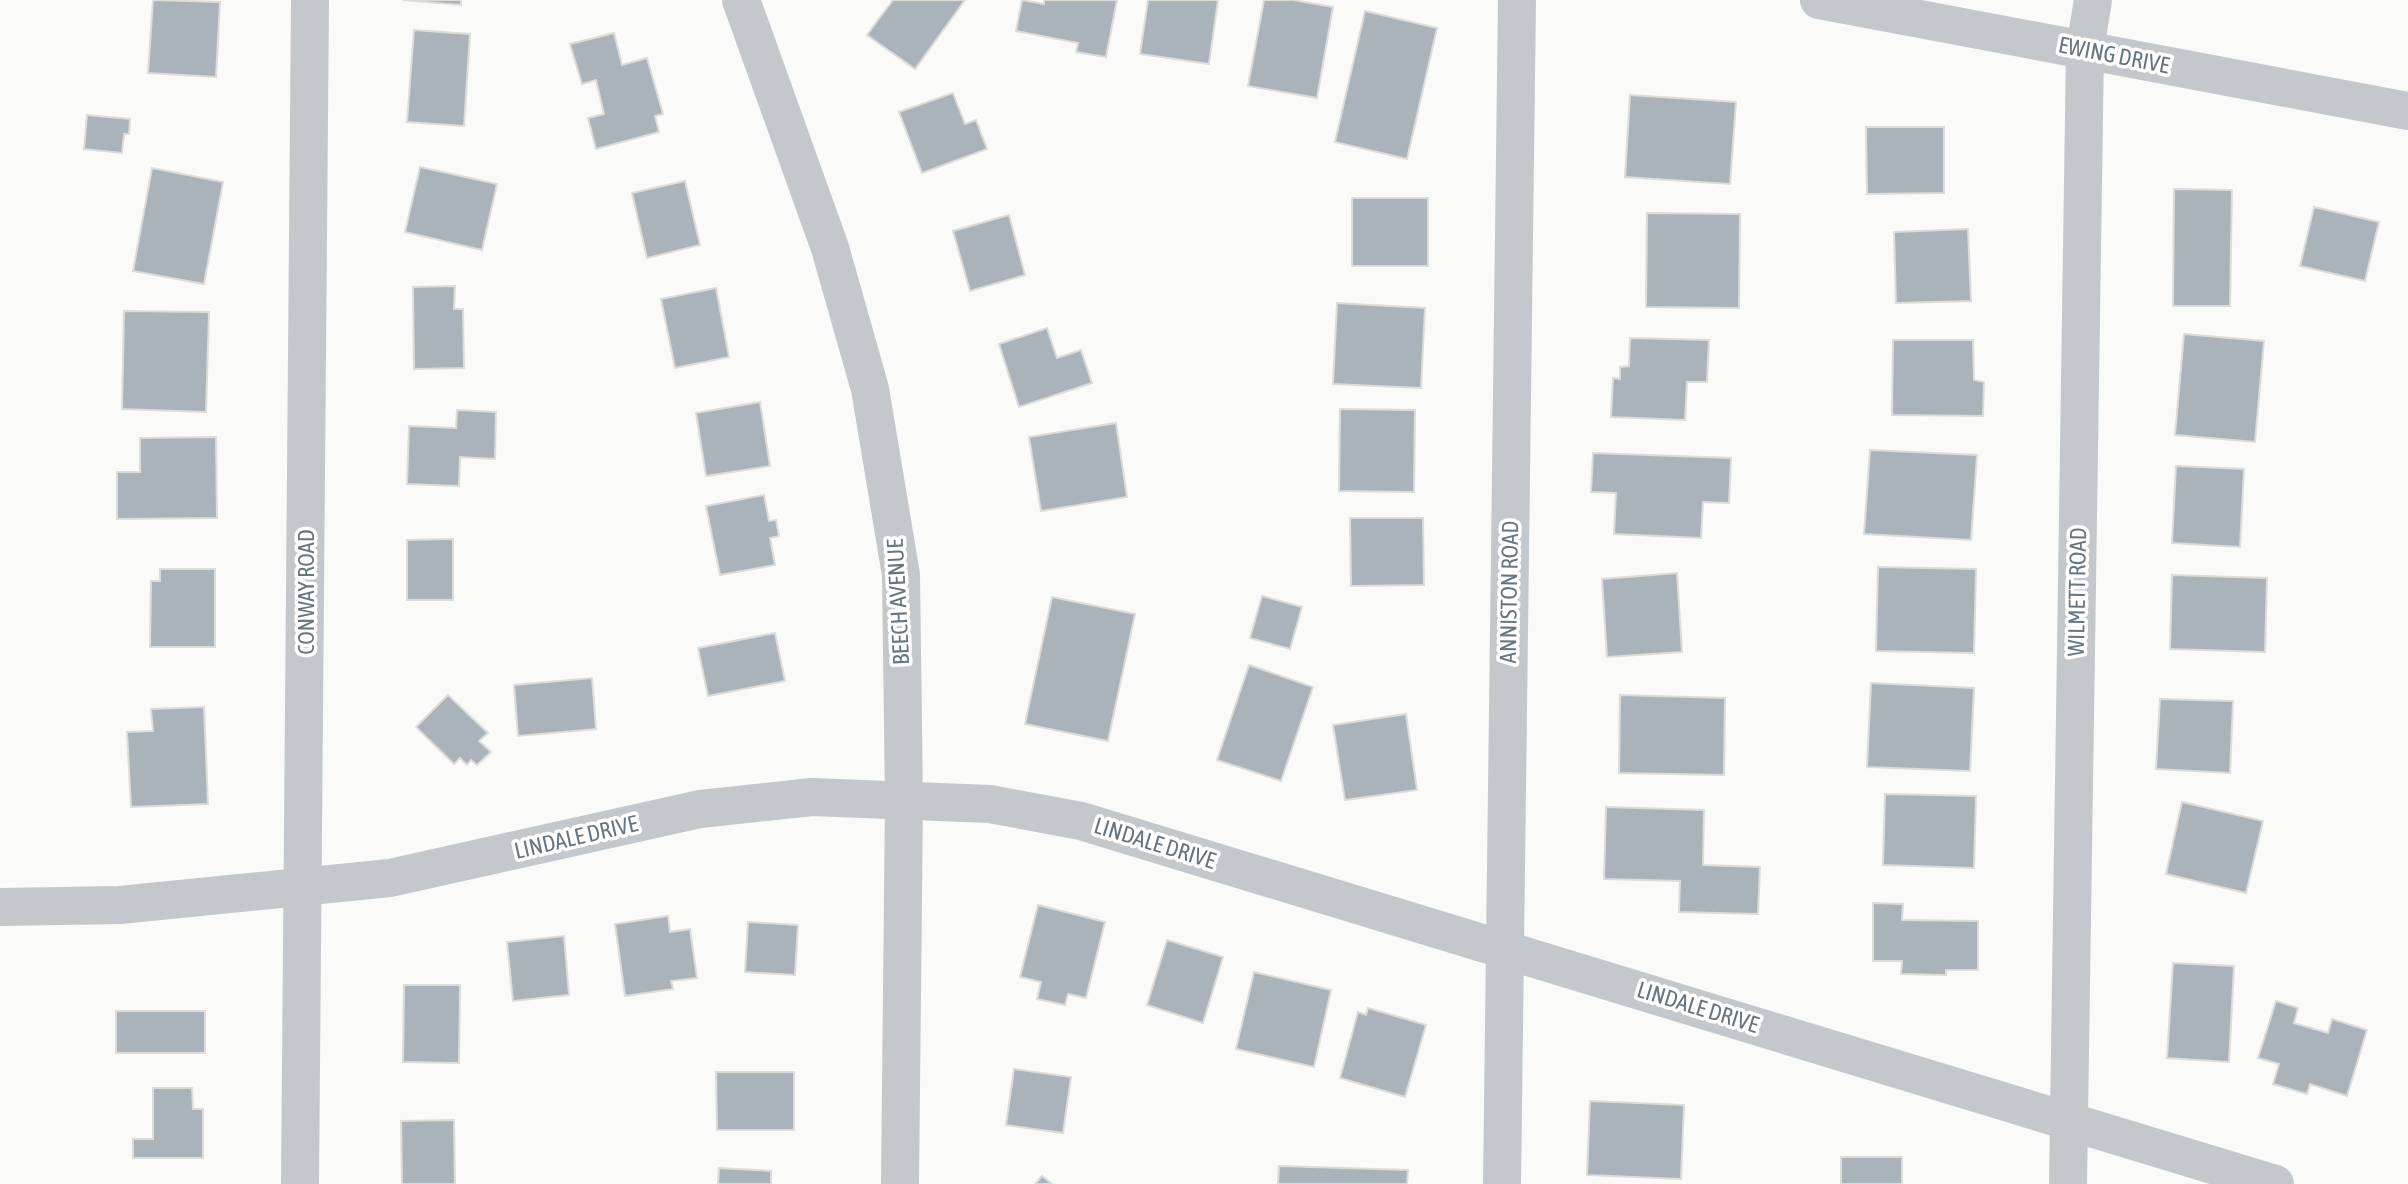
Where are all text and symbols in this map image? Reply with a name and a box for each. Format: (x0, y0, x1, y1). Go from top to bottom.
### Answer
street label: EWING DRIVE (2056, 31, 2172, 79)
street label: ANNISTON ROAD (1495, 520, 1523, 664)
street label: WILMETT ROAD (2063, 527, 2091, 657)
street label: CONWAY ROAD (293, 529, 319, 655)
street label: BEECH AVENUE (882, 538, 914, 666)
street label: LINDALE DRIVE (512, 810, 640, 864)
street label: LINDALE DRIVE (1091, 812, 1219, 874)
street label: LINDALE DRIVE (1634, 976, 1762, 1038)

